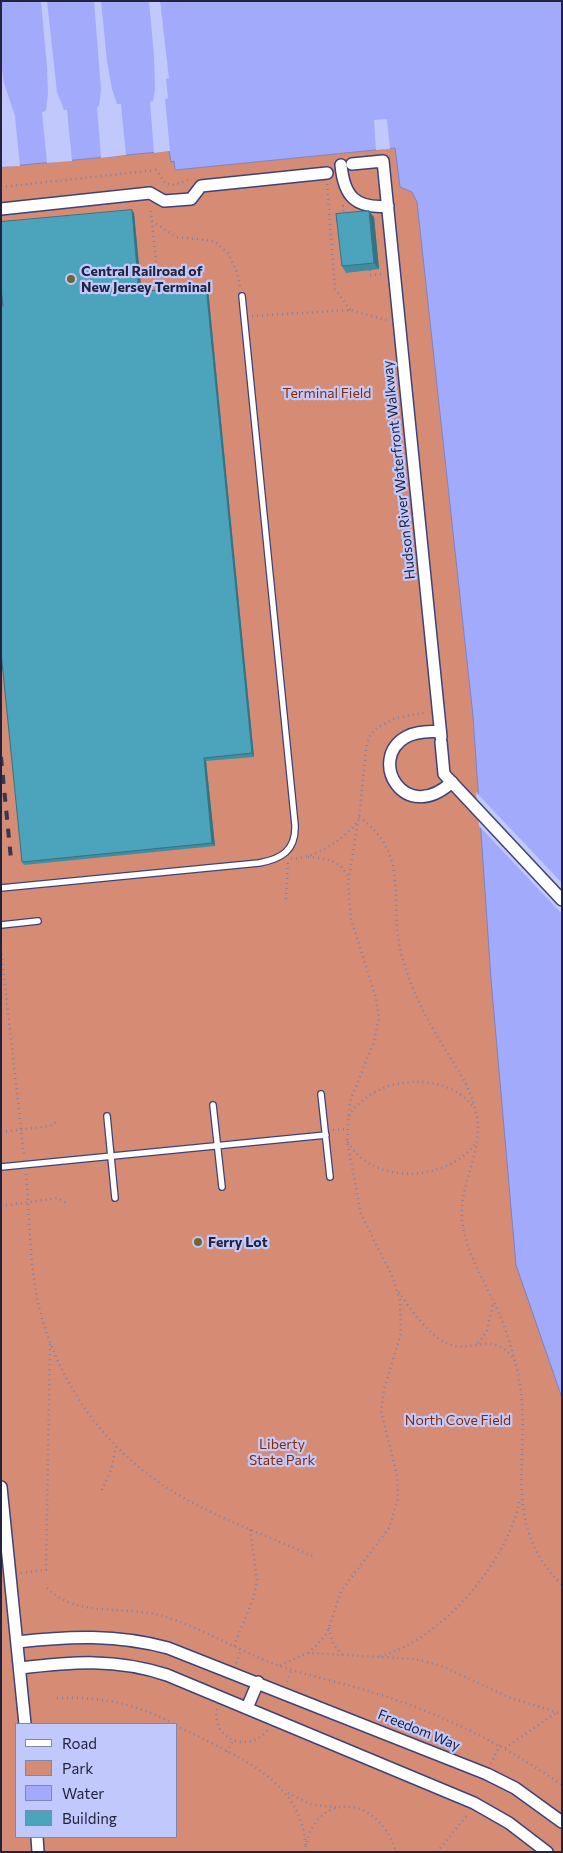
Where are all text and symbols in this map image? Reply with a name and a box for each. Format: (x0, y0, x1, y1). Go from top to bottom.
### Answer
place label: Central Railroad of New Jersey Terminal (81, 263, 211, 296)
marker: Central Railroad of New Jersey Terminal (65, 273, 77, 285)
street label: Hudson River Waterfront Walkway (379, 360, 419, 580)
park label: Terminal Field (283, 385, 371, 401)
place label: Ferry Lot (208, 1234, 268, 1250)
marker: Ferry Lot (192, 1236, 204, 1248)
park label: North Cove Field (405, 1412, 511, 1428)
park label: Liberty State Park (249, 1436, 315, 1468)
street label: Freedom Way (375, 1706, 463, 1754)
legend (15, 1723, 178, 1838)
text: Road (62, 1734, 97, 1752)
text: Park (62, 1759, 93, 1777)
text: Water (62, 1784, 104, 1802)
text: Building (62, 1809, 117, 1827)

